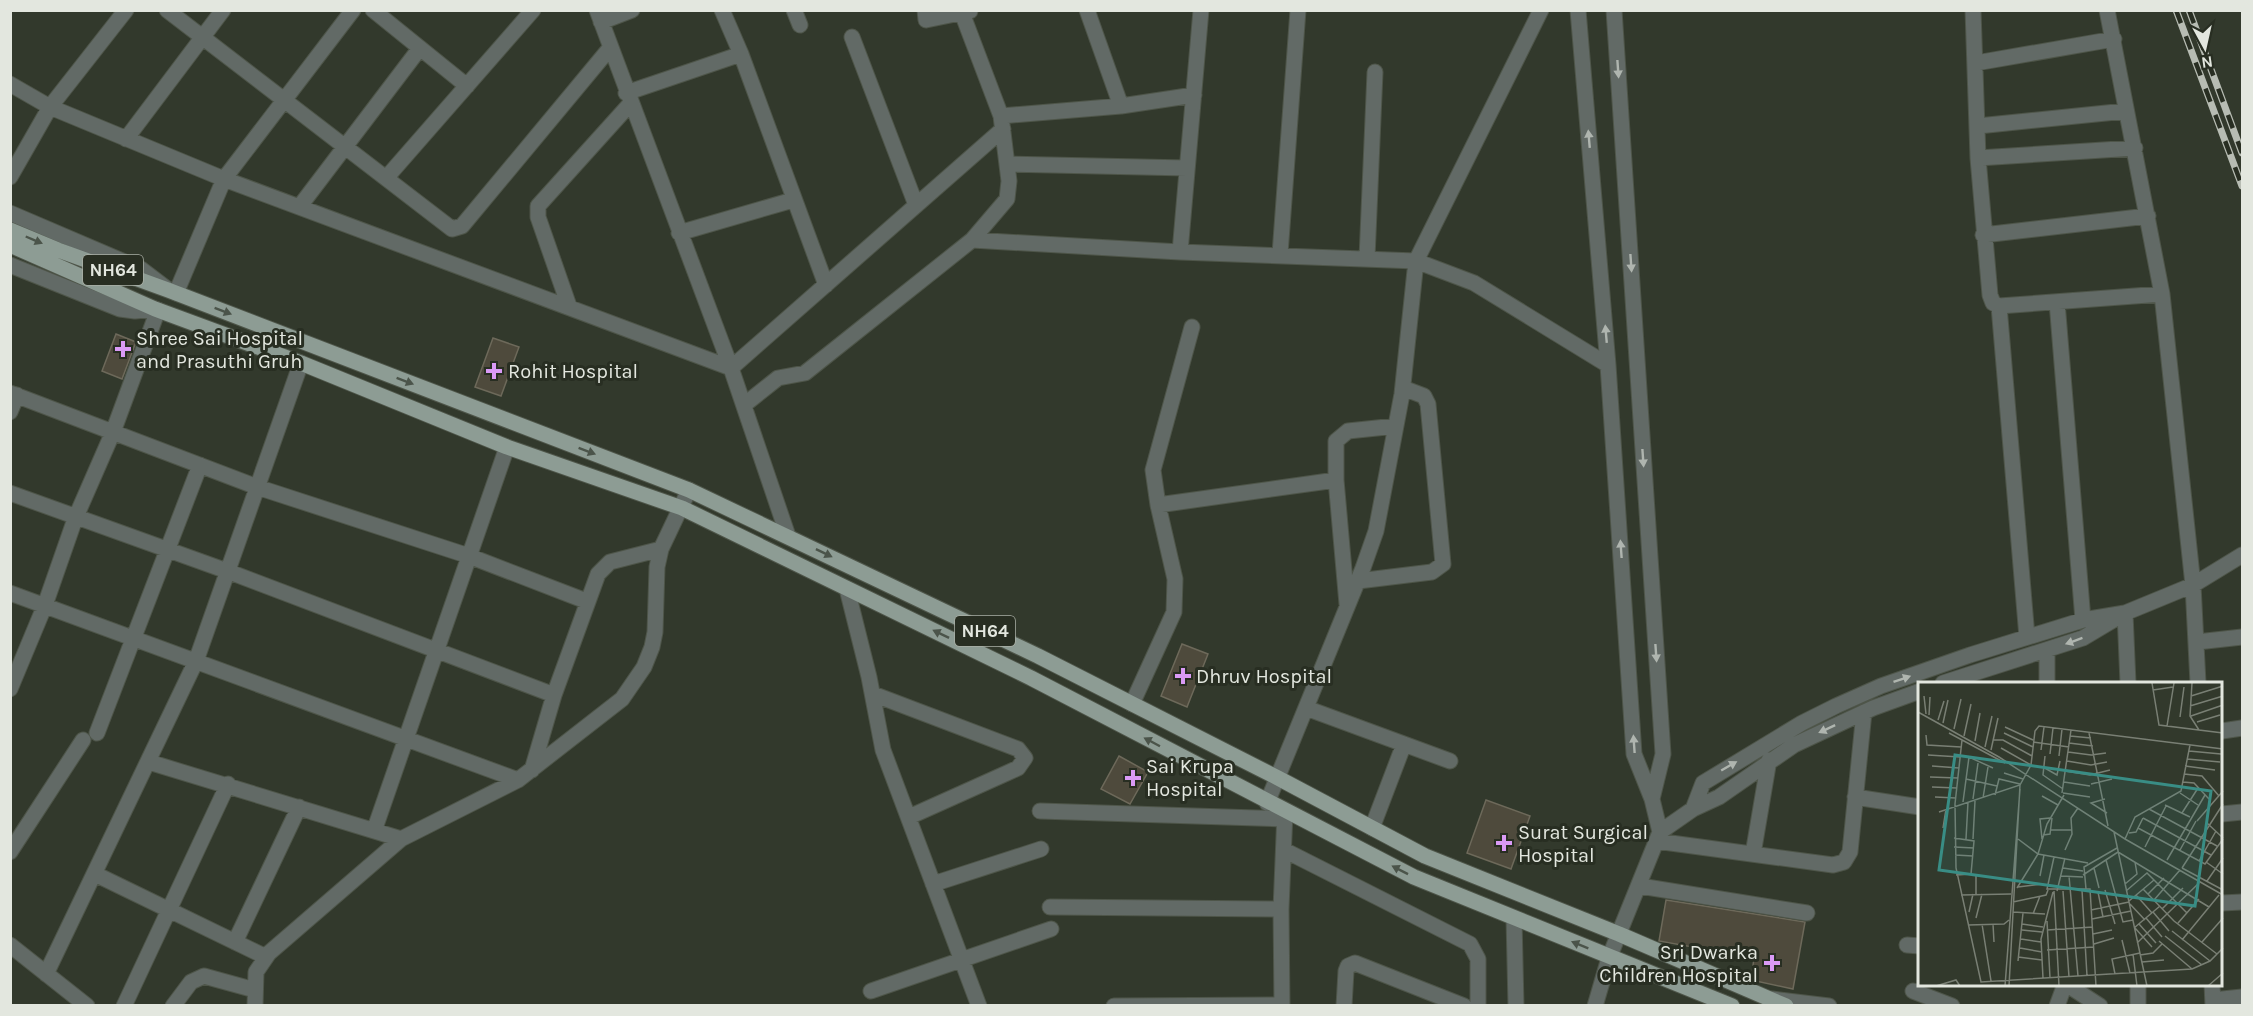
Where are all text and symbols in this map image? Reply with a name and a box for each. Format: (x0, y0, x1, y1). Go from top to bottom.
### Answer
north arrow (2175, 18, 2235, 78)
text: N (2200, 52, 2214, 73)
one-way arrow (1614, 59, 1623, 78)
one-way arrow (1584, 130, 1594, 149)
one-way arrow (26, 235, 44, 245)
one-way arrow (1626, 254, 1636, 273)
road number: NH64 (83, 255, 143, 285)
one-way arrow (214, 307, 232, 316)
one-way arrow (1601, 324, 1611, 343)
place label: Shree Sai Hospital and Prasuthi Gruh (136, 327, 303, 373)
marker: Shree Sai Hospital and Prasuthi Gruh (114, 340, 132, 358)
place label: Rohit Hospital (508, 360, 638, 383)
marker: Rohit Hospital (485, 362, 503, 380)
one-way arrow (396, 377, 414, 386)
one-way arrow (578, 446, 596, 456)
one-way arrow (1639, 449, 1648, 468)
one-way arrow (1616, 540, 1625, 559)
one-way arrow (815, 549, 832, 558)
road number: NH64 (955, 616, 1015, 646)
one-way arrow (933, 630, 950, 639)
one-way arrow (2065, 637, 2083, 647)
one-way arrow (1651, 643, 1661, 662)
place label: Dhruv Hospital (1196, 665, 1332, 688)
marker: Dhruv Hospital (1174, 667, 1192, 685)
one-way arrow (1893, 673, 1911, 683)
inset map (1918, 682, 2223, 986)
one-way arrow (1818, 724, 1835, 733)
one-way arrow (1629, 734, 1639, 753)
one-way arrow (1144, 737, 1161, 747)
place label: Sai Krupa Hospital (1146, 755, 1234, 801)
one-way arrow (1720, 762, 1737, 772)
marker: Sai Krupa Hospital (1124, 769, 1142, 787)
place label: Surat Surgical Hospital (1518, 821, 1648, 867)
marker: Surat Surgical Hospital (1495, 834, 1513, 852)
one-way arrow (1391, 866, 1409, 876)
one-way arrow (1571, 940, 1589, 950)
place label: Sri Dwarka Children Hospital (1599, 941, 1758, 987)
marker: Sri Dwarka Children Hospital (1763, 954, 1781, 972)

